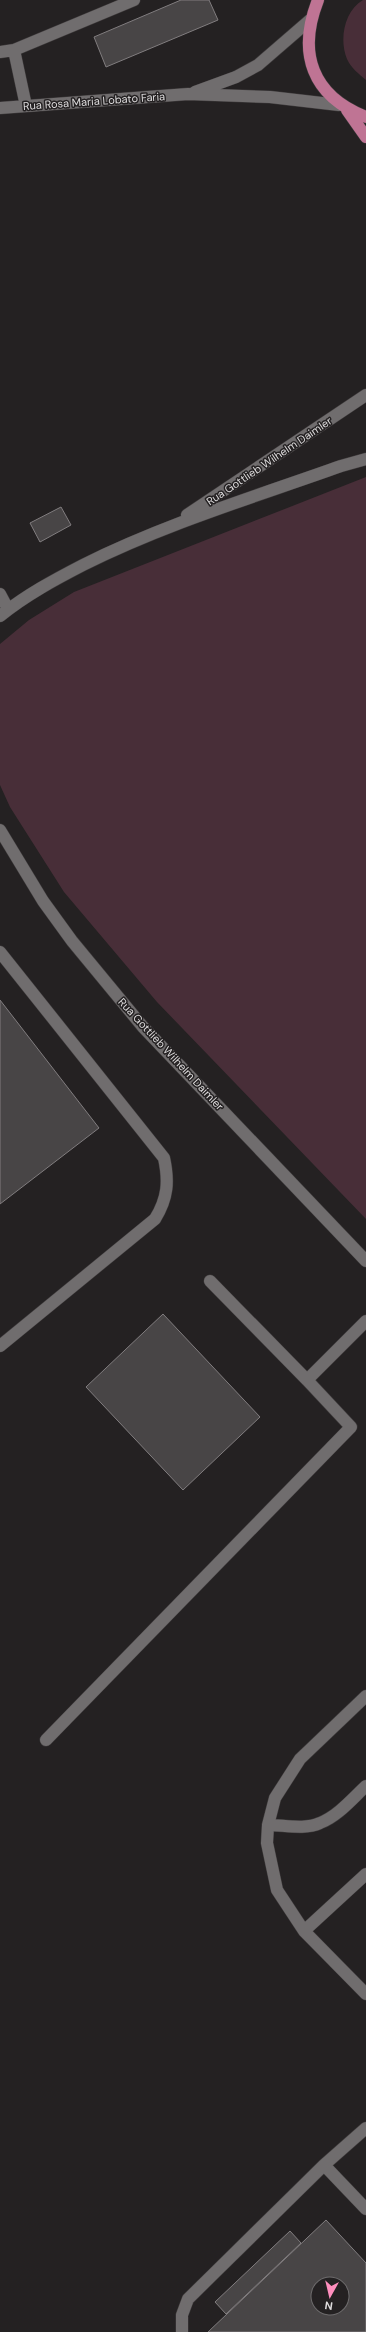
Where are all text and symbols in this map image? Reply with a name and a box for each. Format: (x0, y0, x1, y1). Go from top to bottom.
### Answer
street label: Rua Rosa Maria Lobato Faria (22, 89, 166, 113)
street label: Rua Gottlieb Wilhelm Daimler (204, 414, 334, 508)
street label: Rua Gottlieb Wilhelm Daimler (115, 995, 227, 1113)
north arrow (310, 2276, 350, 2316)
text: N (324, 2298, 334, 2313)

